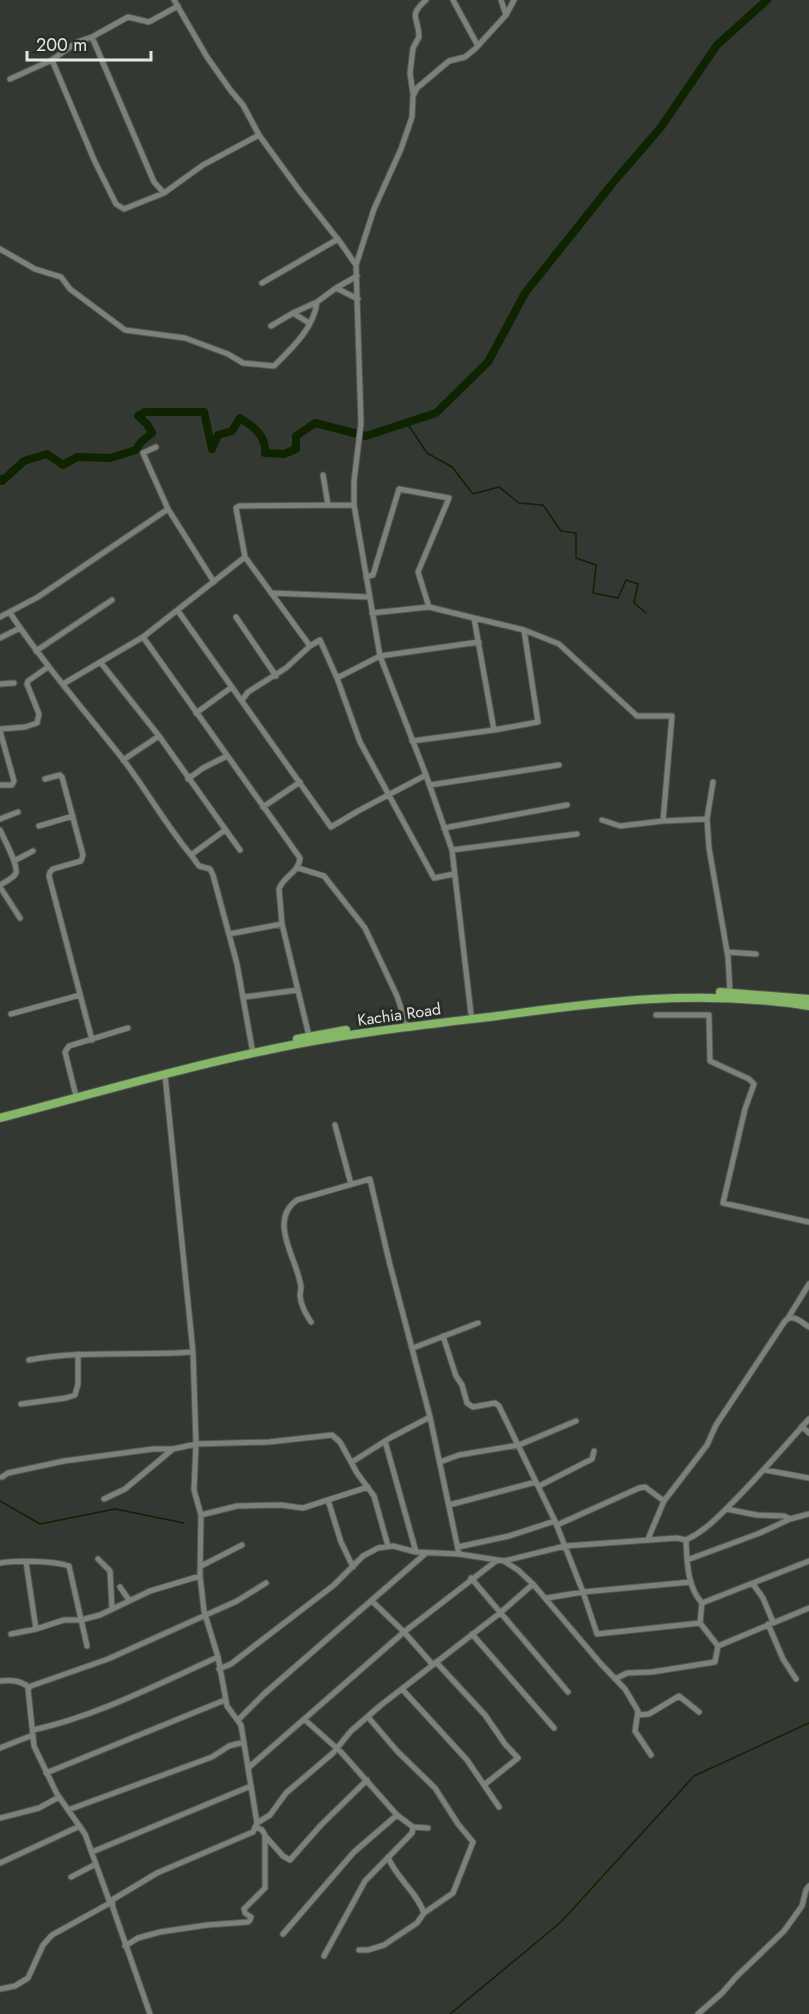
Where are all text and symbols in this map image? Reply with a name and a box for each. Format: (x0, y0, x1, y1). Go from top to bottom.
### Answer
scale bar (27, 24, 152, 62)
text: 200 m (36, 32, 87, 58)
street label: Kachia Road (356, 997, 442, 1032)

